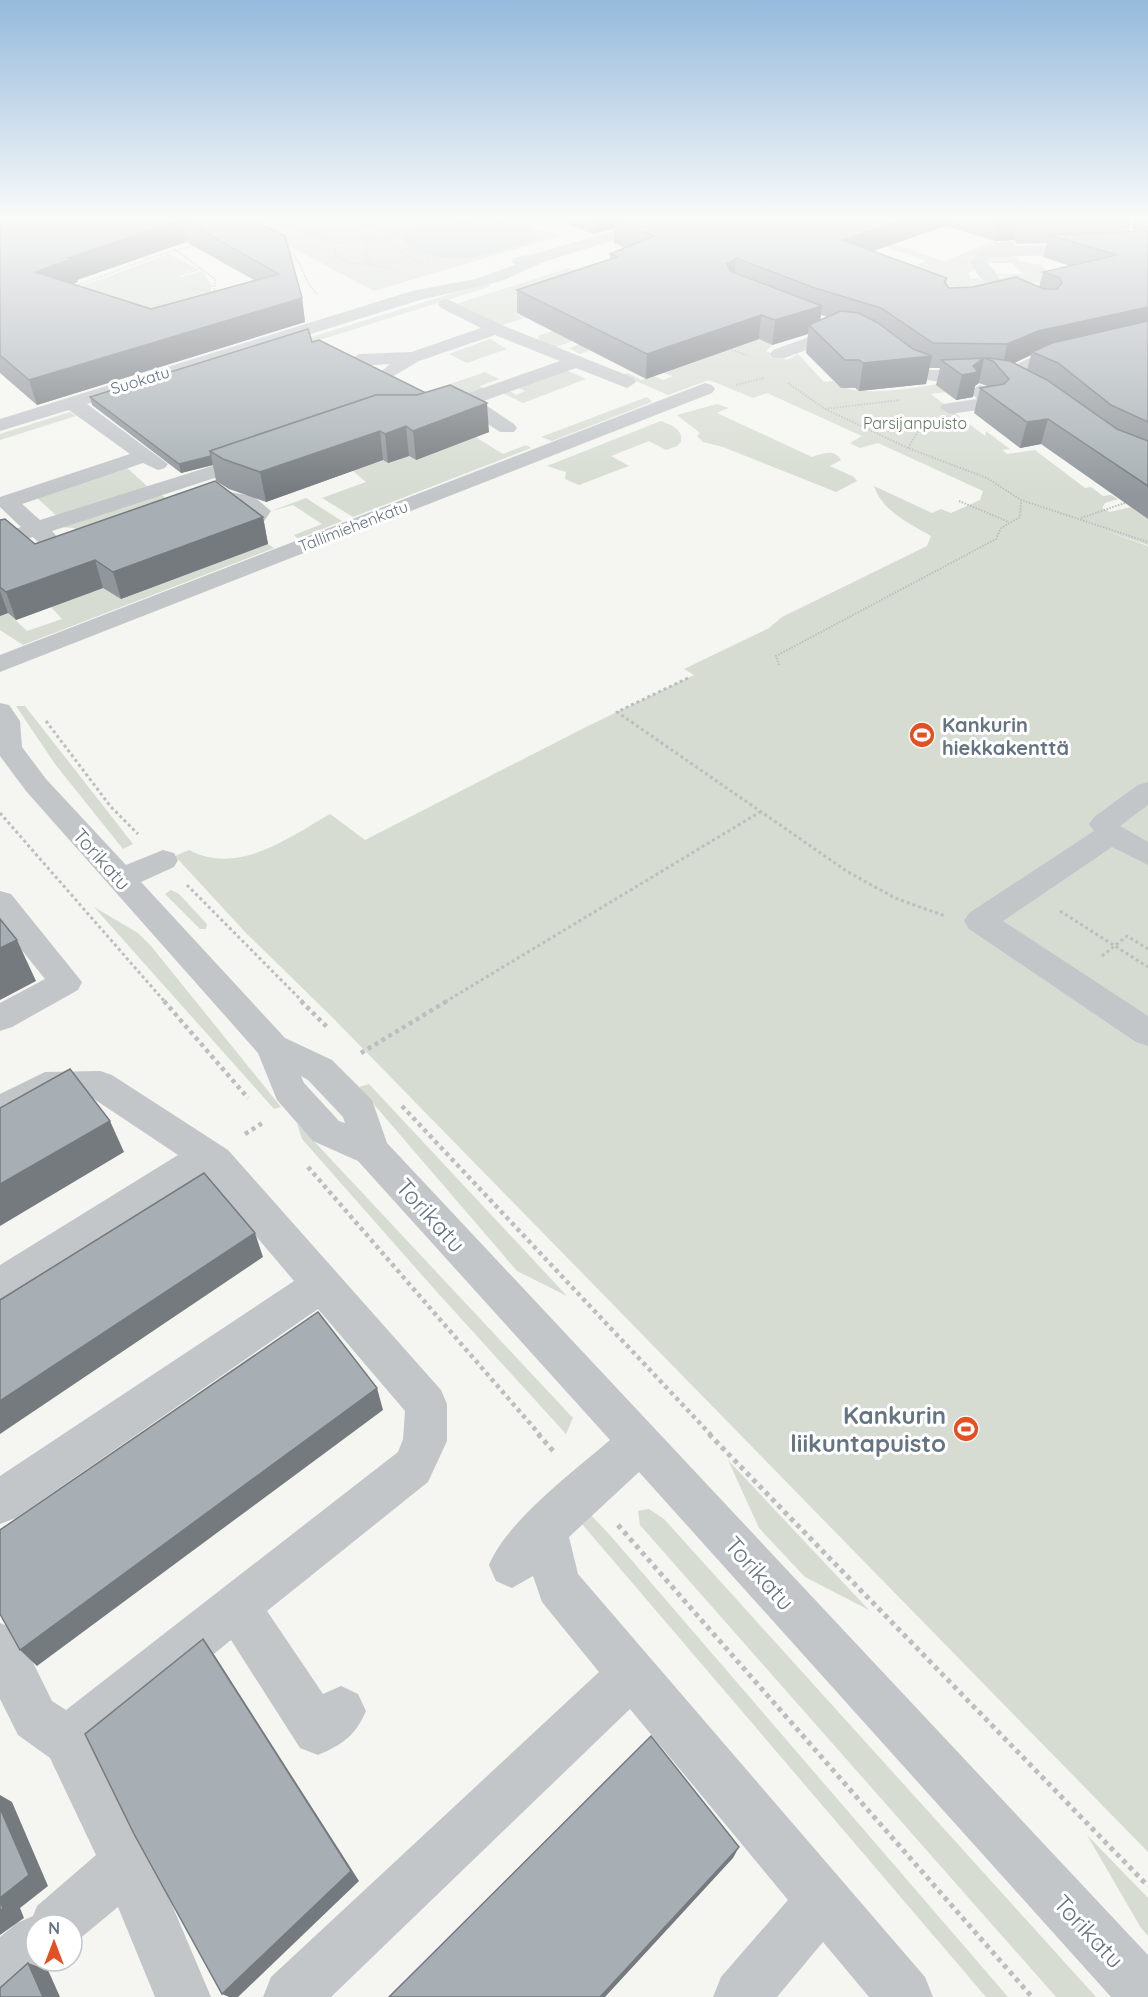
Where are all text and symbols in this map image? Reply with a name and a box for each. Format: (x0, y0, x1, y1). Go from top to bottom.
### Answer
street label: Suokatu (108, 362, 172, 398)
park label: Parsijanpuisto (863, 413, 967, 433)
street label: Tallimiehenkatu (295, 496, 411, 556)
place label: Kankurin hiekkakenttä (942, 712, 1069, 760)
sports icon: Kankurin hiekkakenttä (907, 720, 937, 750)
street label: Torikatu (68, 823, 136, 895)
street label: Torikatu (390, 1172, 472, 1258)
place label: Kankurin liikuntapuisto (790, 1400, 946, 1458)
sports icon: Kankurin liikuntapuisto (951, 1414, 981, 1444)
street label: Torikatu (719, 1530, 801, 1616)
street label: Torikatu (1047, 1888, 1131, 1974)
north arrow (24, 1913, 84, 1973)
text: N (48, 1918, 60, 1938)

